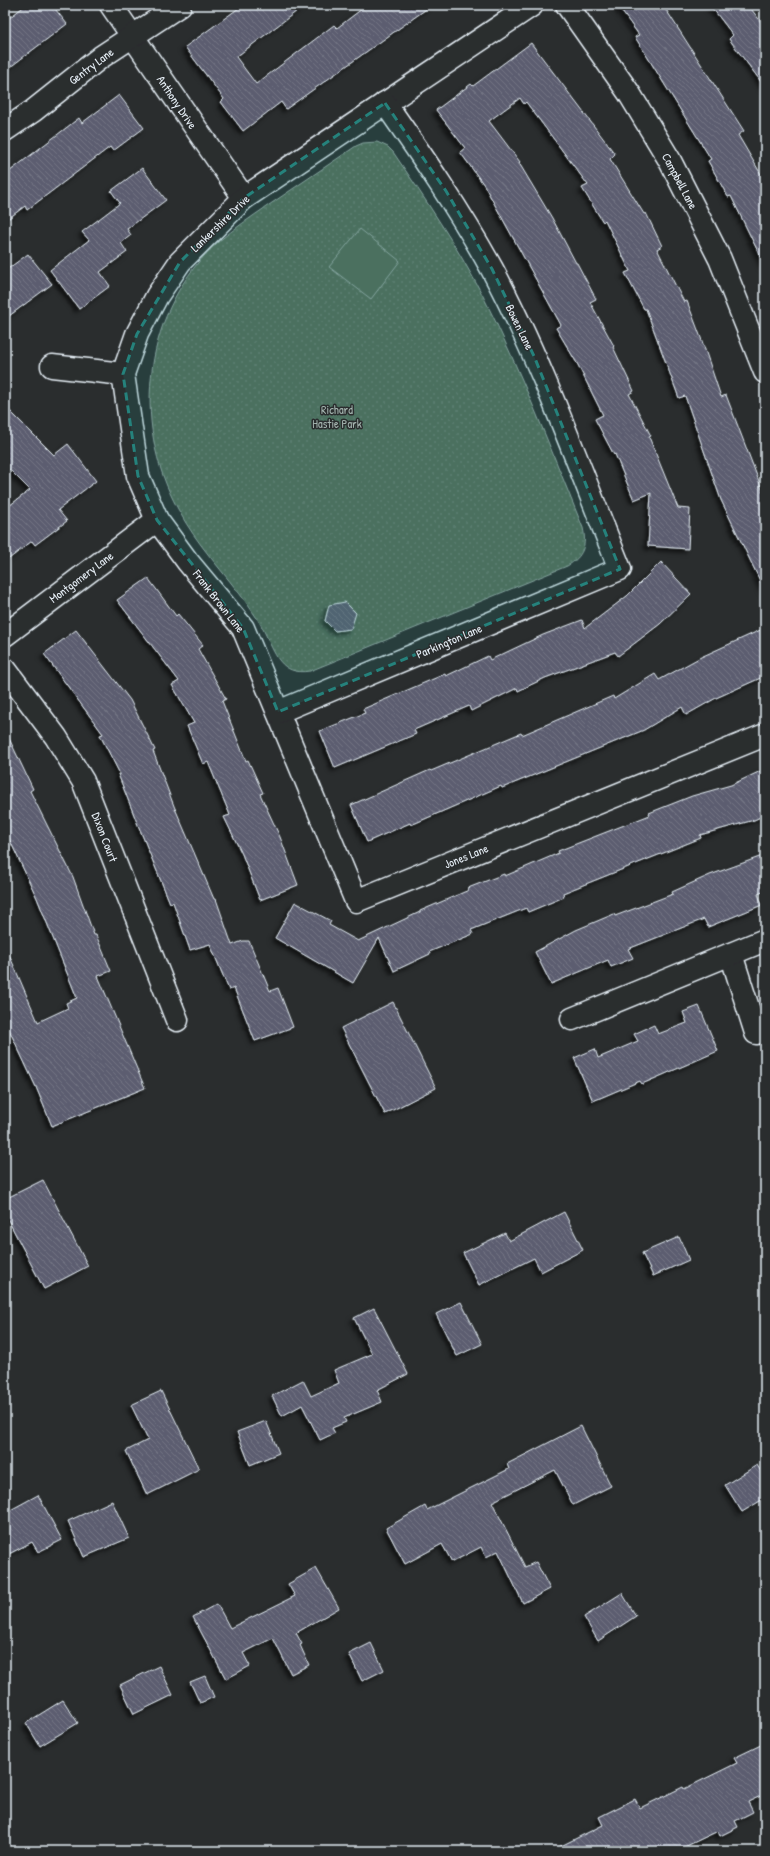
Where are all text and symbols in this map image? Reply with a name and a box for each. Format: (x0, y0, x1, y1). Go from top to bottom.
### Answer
street label: Gentry Lane (65, 43, 117, 88)
street label: Anthony Drive (153, 72, 201, 132)
street label: Campbell Lane (658, 150, 702, 212)
street label: Lankershire Drive (187, 190, 253, 256)
street label: Bowen Lane (502, 301, 538, 353)
park label: Richard Hastie Park (312, 401, 362, 432)
street label: Montgomery Lane (45, 547, 117, 607)
street label: Frank Brown Lane (188, 565, 249, 636)
street label: Parkington Lane (413, 619, 485, 663)
street label: Dixon Court (88, 810, 123, 865)
street label: Jones Lane (441, 839, 491, 873)

